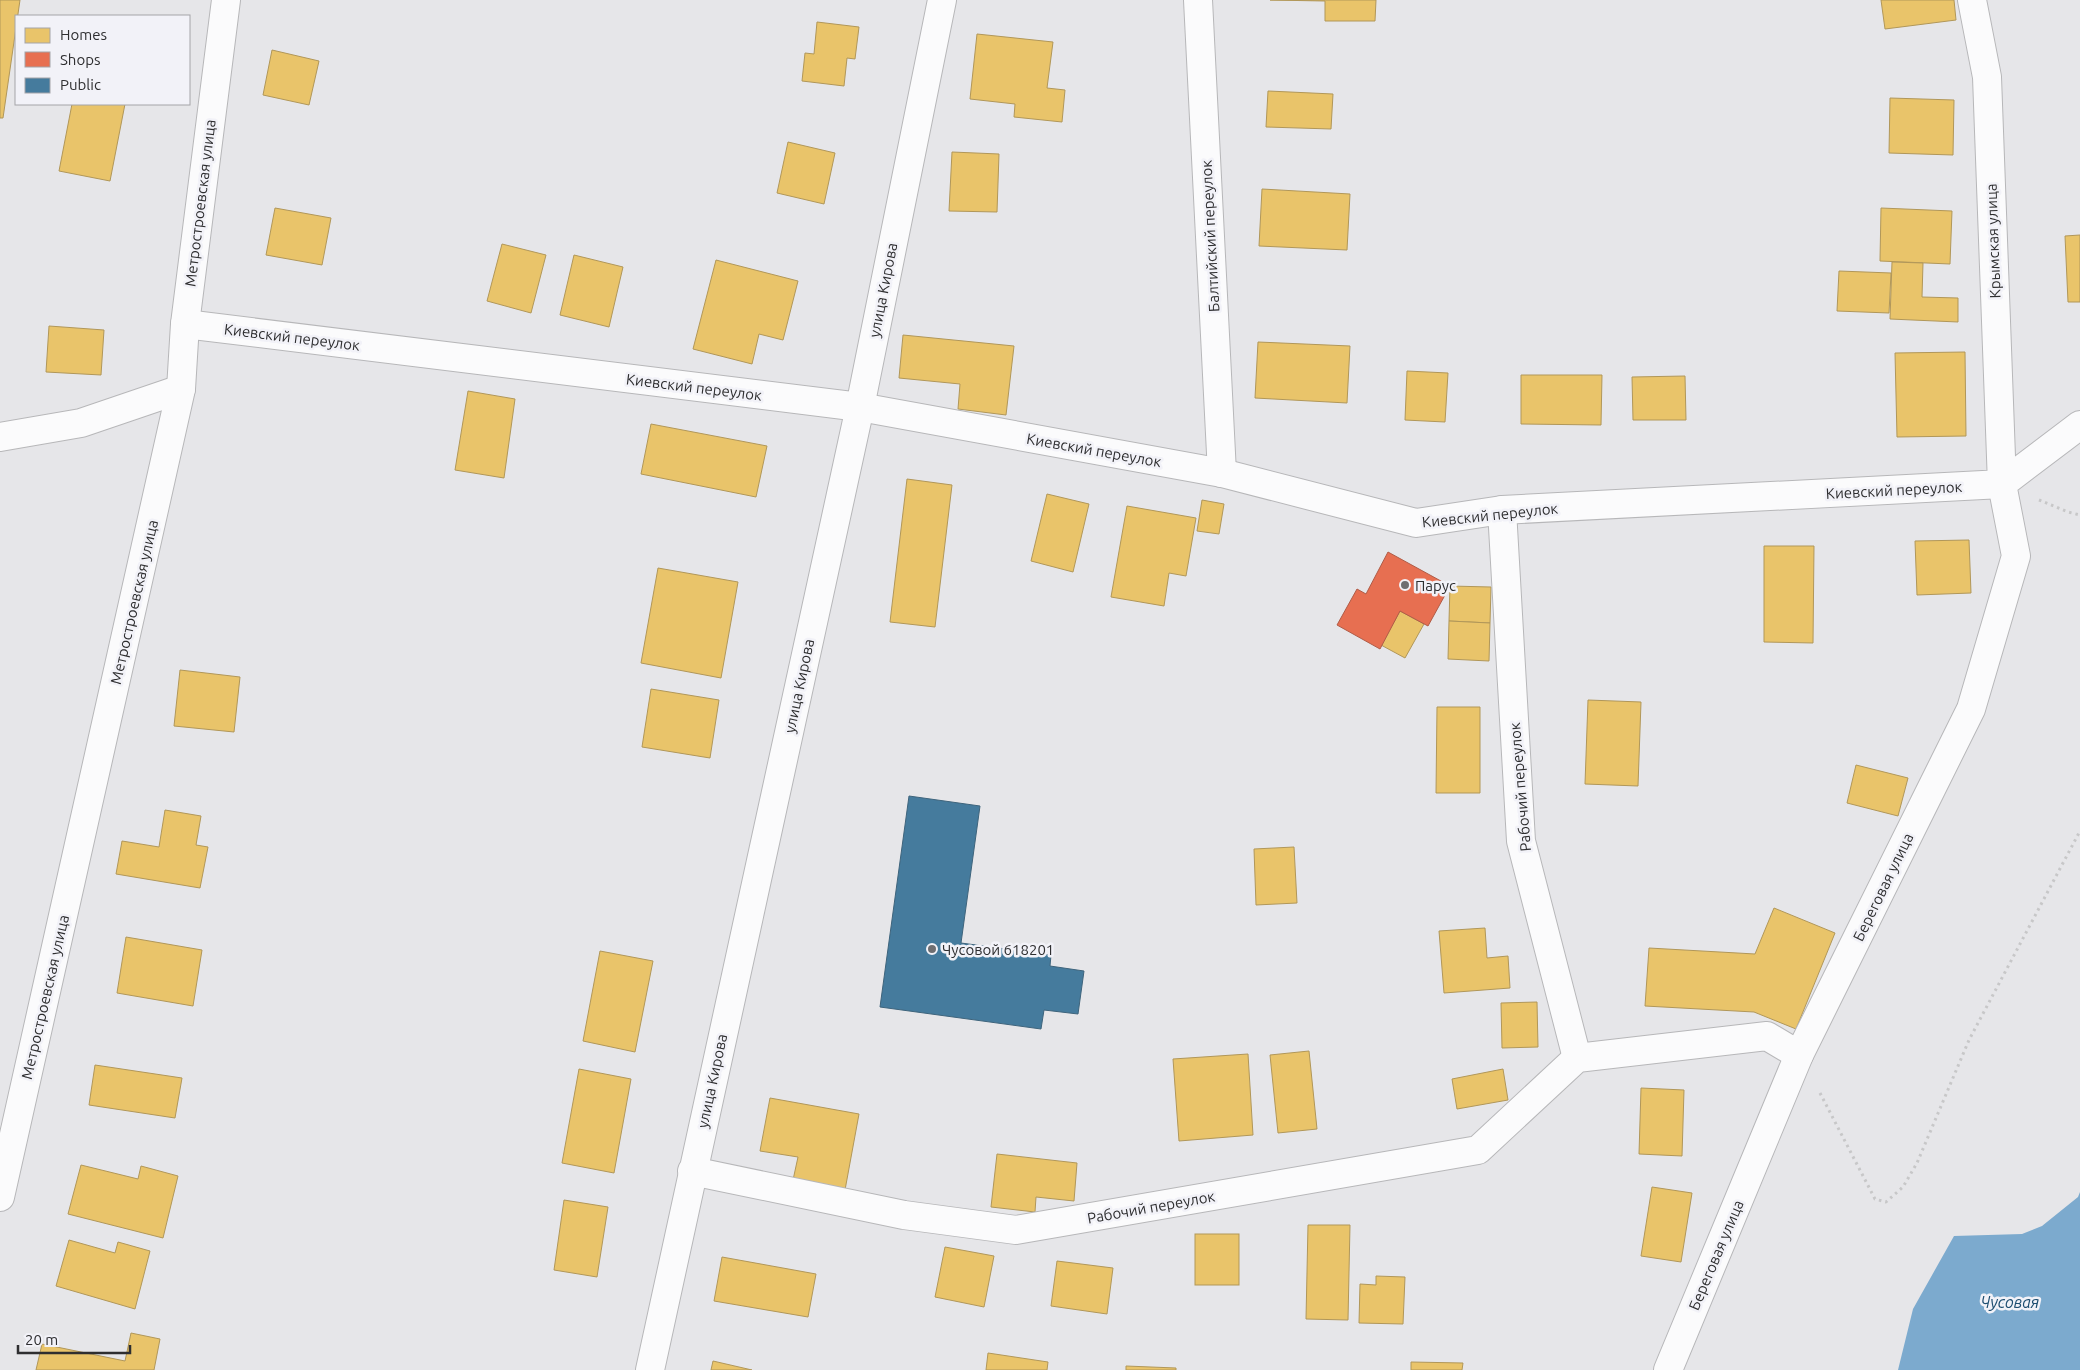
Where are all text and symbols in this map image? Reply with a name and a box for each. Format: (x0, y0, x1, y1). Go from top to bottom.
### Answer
legend (15, 15, 190, 105)
text: Homes (60, 26, 107, 43)
text: Shops (60, 51, 101, 68)
text: Public (60, 76, 101, 93)
street label: Метростроевская улица (181, 118, 219, 288)
street label: Балтийский переулок (1198, 159, 1222, 312)
street label: Крымская улица (1982, 183, 2004, 299)
street label: улица Кирова (865, 241, 901, 339)
street label: Киевский переулок (223, 320, 361, 354)
street label: Киевский переулок (625, 370, 763, 404)
street label: Киевский переулок (1025, 430, 1163, 470)
street label: Киевский переулок (1825, 478, 1963, 502)
street label: Киевский переулок (1421, 499, 1559, 531)
street label: Метростроевская улица (107, 518, 161, 686)
place label: Парус (1415, 577, 1456, 594)
marker: Парус (1399, 579, 1411, 591)
street label: улица Кирова (781, 637, 817, 735)
street label: Рабочий переулок (1506, 722, 1534, 852)
street label: Береговая улица (1850, 830, 1916, 944)
street label: Метростроевская улица (18, 913, 72, 1081)
place label: Чусовой 618201 (942, 941, 1054, 958)
marker: Чусовой 618201 (926, 943, 938, 955)
street label: улица Кирова (694, 1032, 730, 1130)
street label: Рабочий переулок (1086, 1187, 1216, 1227)
street label: Береговая улица (1685, 1197, 1747, 1313)
water label: Чусовая (1981, 1293, 2039, 1311)
scale bar (18, 1322, 130, 1354)
text: 20 m (25, 1331, 58, 1348)

